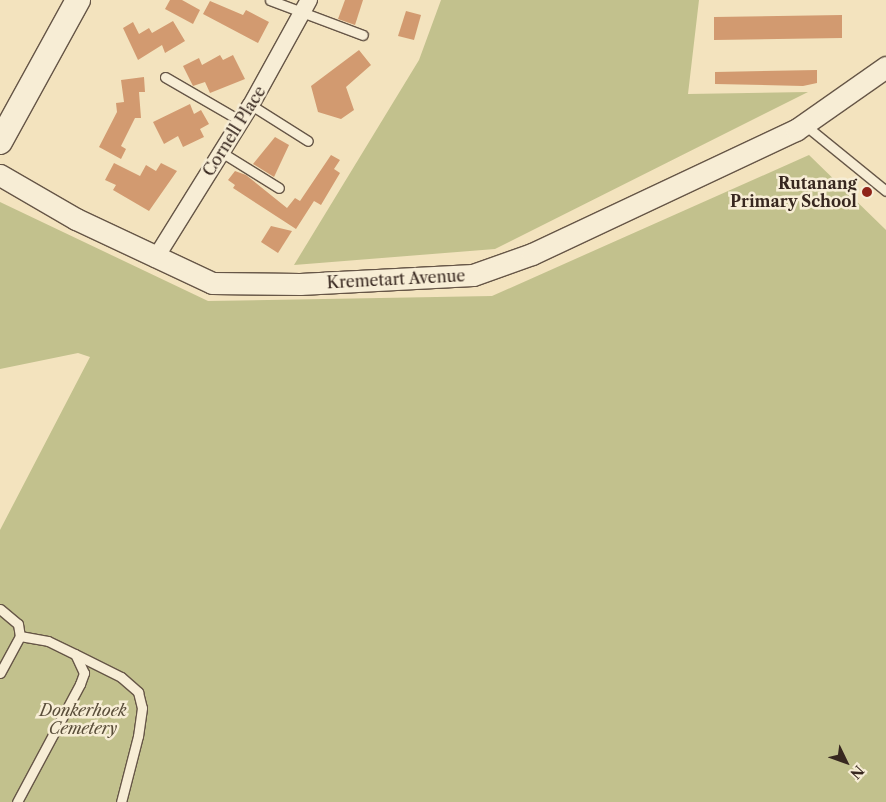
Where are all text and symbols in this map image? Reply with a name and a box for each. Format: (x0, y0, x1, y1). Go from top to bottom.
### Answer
street label: Cornell Place (199, 82, 269, 180)
place label: Rutanang Primary School (730, 173, 857, 211)
marker: Rutanang Primary School (861, 186, 873, 198)
street label: Kremetart Avenue (326, 266, 466, 292)
park label: Donkerhoek Cemetery (39, 700, 127, 738)
north arrow (821, 737, 871, 787)
text: N (846, 761, 868, 783)

